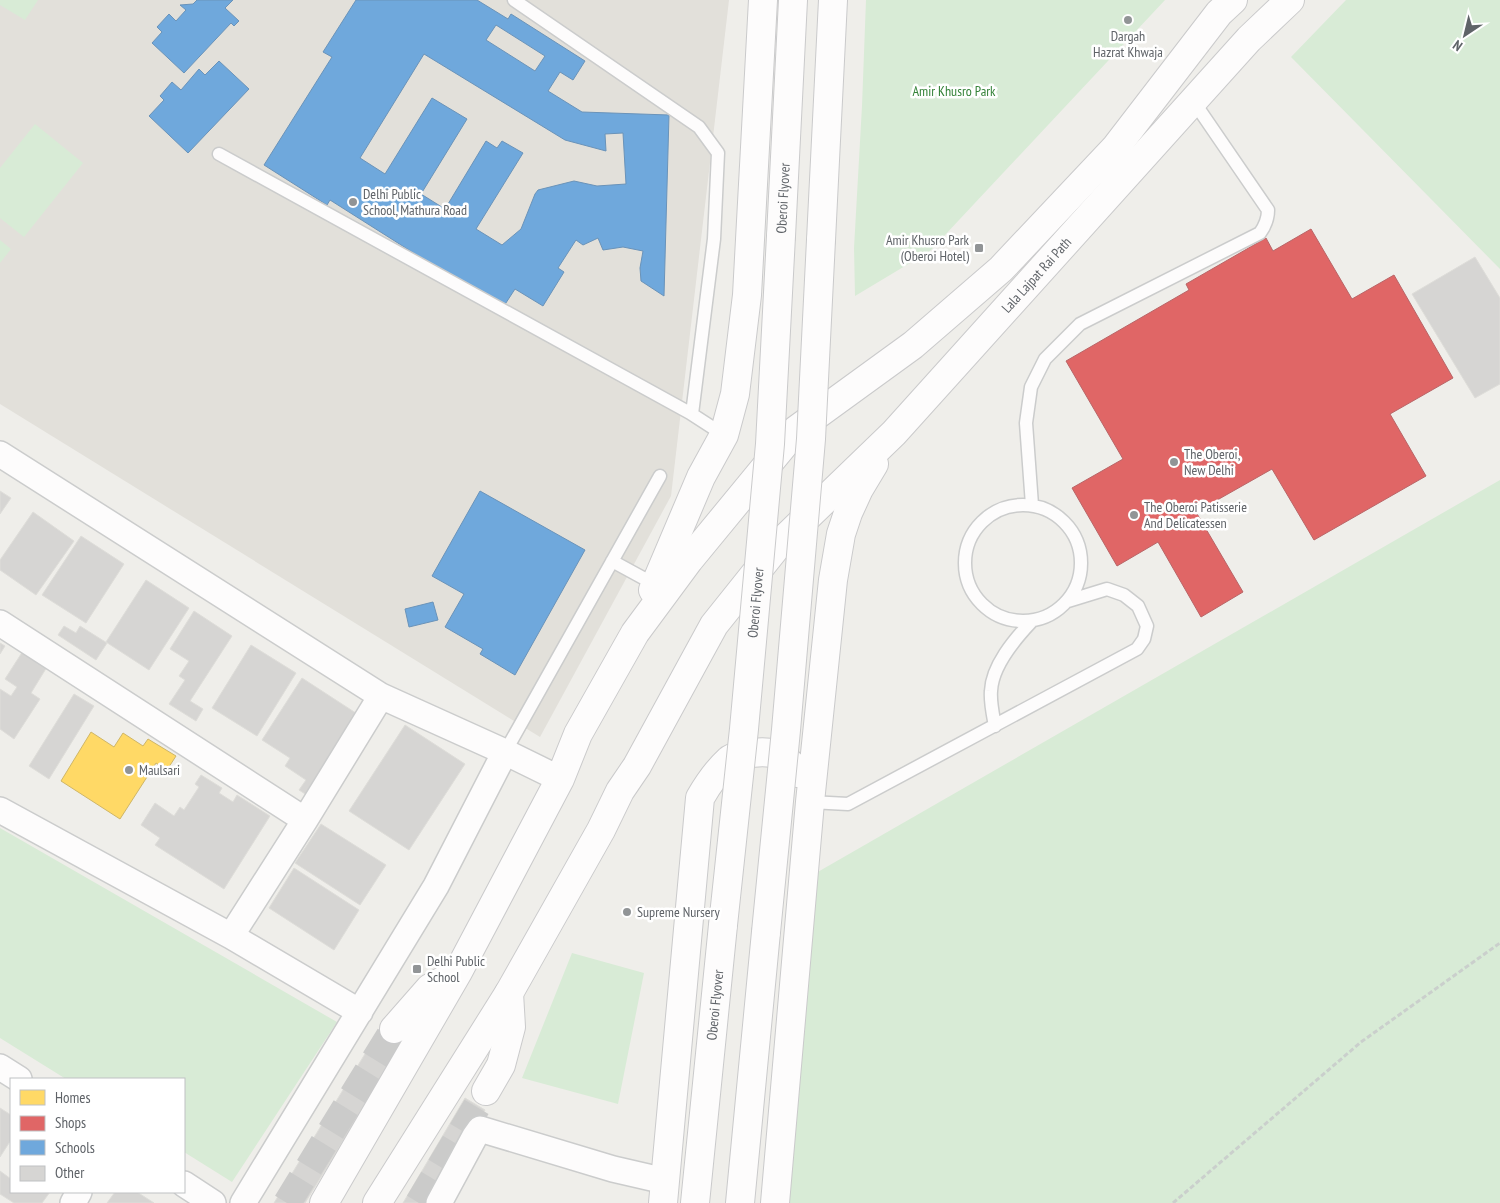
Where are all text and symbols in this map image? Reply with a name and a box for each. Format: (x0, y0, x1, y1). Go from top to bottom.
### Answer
north arrow (1440, 10, 1490, 60)
marker: Dargah Hazrat Khwaja (1122, 14, 1134, 26)
place label: Dargah Hazrat Khwaja (1093, 27, 1163, 61)
text: N (1449, 36, 1466, 55)
park label: Amir Khusro Park (912, 82, 996, 100)
street label: Oberoi Flyover (772, 162, 794, 234)
place label: Delhi Public School, Mathura Road (363, 185, 467, 219)
marker: Delhi Public School, Mathura Road (347, 196, 359, 208)
place label: Amir Khusro Park (Oberoi Hotel) (886, 231, 970, 265)
street label: Lala Lajpat Rai Path (998, 233, 1075, 316)
marker: Amir Khusro Park (Oberoi Hotel) (973, 242, 985, 254)
place label: The Oberoi, New Delhi (1184, 445, 1241, 479)
marker: The Oberoi, New Delhi (1168, 456, 1180, 468)
place label: The Oberoi Patisserie And Delicatessen (1144, 498, 1247, 532)
marker: The Oberoi Patisserie And Delicatessen (1128, 509, 1140, 521)
street label: Oberoi Flyover (743, 566, 768, 639)
place label: Maulsari (139, 761, 180, 779)
marker: Maulsari (123, 764, 135, 776)
place label: Supreme Nursery (637, 903, 720, 921)
marker: Supreme Nursery (621, 906, 633, 918)
place label: Delhi Public School (427, 952, 485, 986)
marker: Delhi Public School (411, 963, 423, 975)
street label: Oberoi Flyover (702, 969, 727, 1041)
legend (10, 1078, 185, 1193)
text: Homes (55, 1088, 91, 1107)
text: Shops (55, 1113, 86, 1132)
text: Schools (55, 1138, 95, 1157)
text: Other (55, 1163, 85, 1182)

